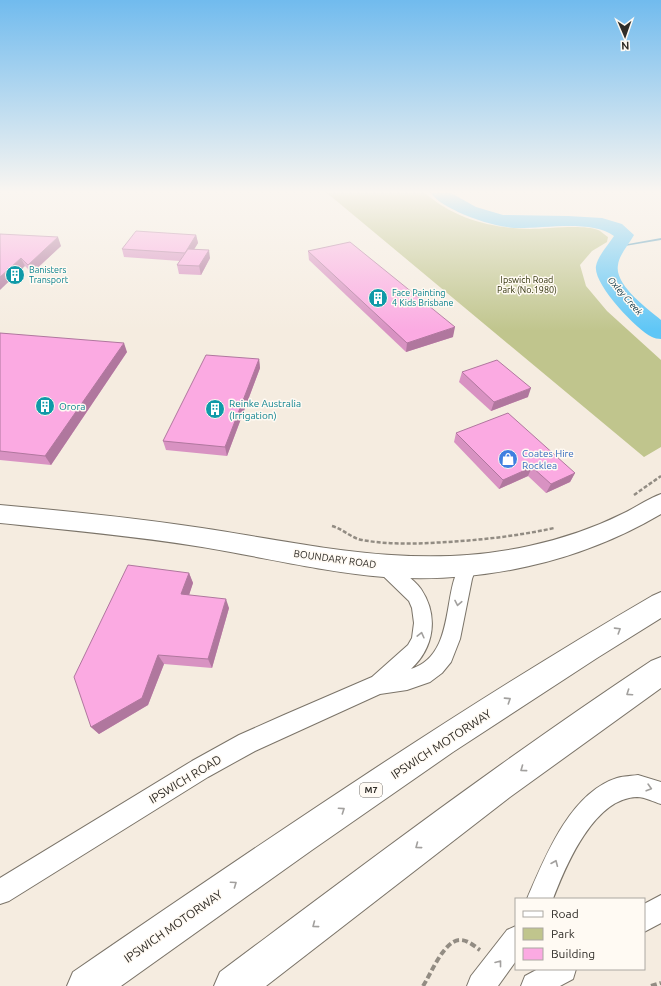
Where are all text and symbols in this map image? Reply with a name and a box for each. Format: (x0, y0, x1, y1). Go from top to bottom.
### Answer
north arrow (605, 16, 645, 56)
text: N (621, 40, 630, 52)
building icon: Banisters Transport (4, 264, 26, 286)
place label: Banisters Transport (29, 265, 69, 285)
park label: Ipswich Road Park (No.1980) (497, 275, 557, 295)
water label: Oxley Creek (606, 275, 644, 317)
building icon: Face Painting 4 Kids Brisbane (367, 287, 389, 309)
place label: Face Painting 4 Kids Brisbane (392, 288, 453, 308)
building icon: Orora (34, 395, 56, 417)
building icon: Reinke Australia (Irrigation) (204, 398, 226, 420)
place label: Reinke Australia (Irrigation) (229, 398, 301, 421)
place label: Orora (59, 401, 85, 412)
shop icon: Coates Hire Rocklea (497, 448, 519, 470)
place label: Coates Hire Rocklea (522, 448, 574, 471)
street label: BOUNDARY ROAD (293, 548, 377, 570)
one-way arrow (454, 600, 463, 606)
one-way arrow (614, 628, 621, 635)
one-way arrow (417, 632, 425, 639)
one-way arrow (626, 688, 633, 695)
one-way arrow (504, 697, 511, 705)
street label: IPSWICH MOTORWAY (388, 707, 494, 781)
street label: IPSWICH ROAD (146, 752, 224, 806)
one-way arrow (520, 764, 527, 772)
road number: M7 (360, 783, 382, 797)
one-way arrow (645, 784, 652, 792)
one-way arrow (337, 808, 344, 815)
one-way arrow (416, 841, 423, 848)
one-way arrow (550, 860, 558, 868)
one-way arrow (230, 881, 237, 889)
street label: IPSWICH MOTORWAY (121, 887, 225, 965)
legend (515, 898, 645, 970)
text: Road (551, 907, 579, 920)
one-way arrow (312, 920, 319, 927)
text: Park (551, 927, 575, 940)
text: Building (551, 947, 595, 960)
one-way arrow (494, 960, 501, 967)

